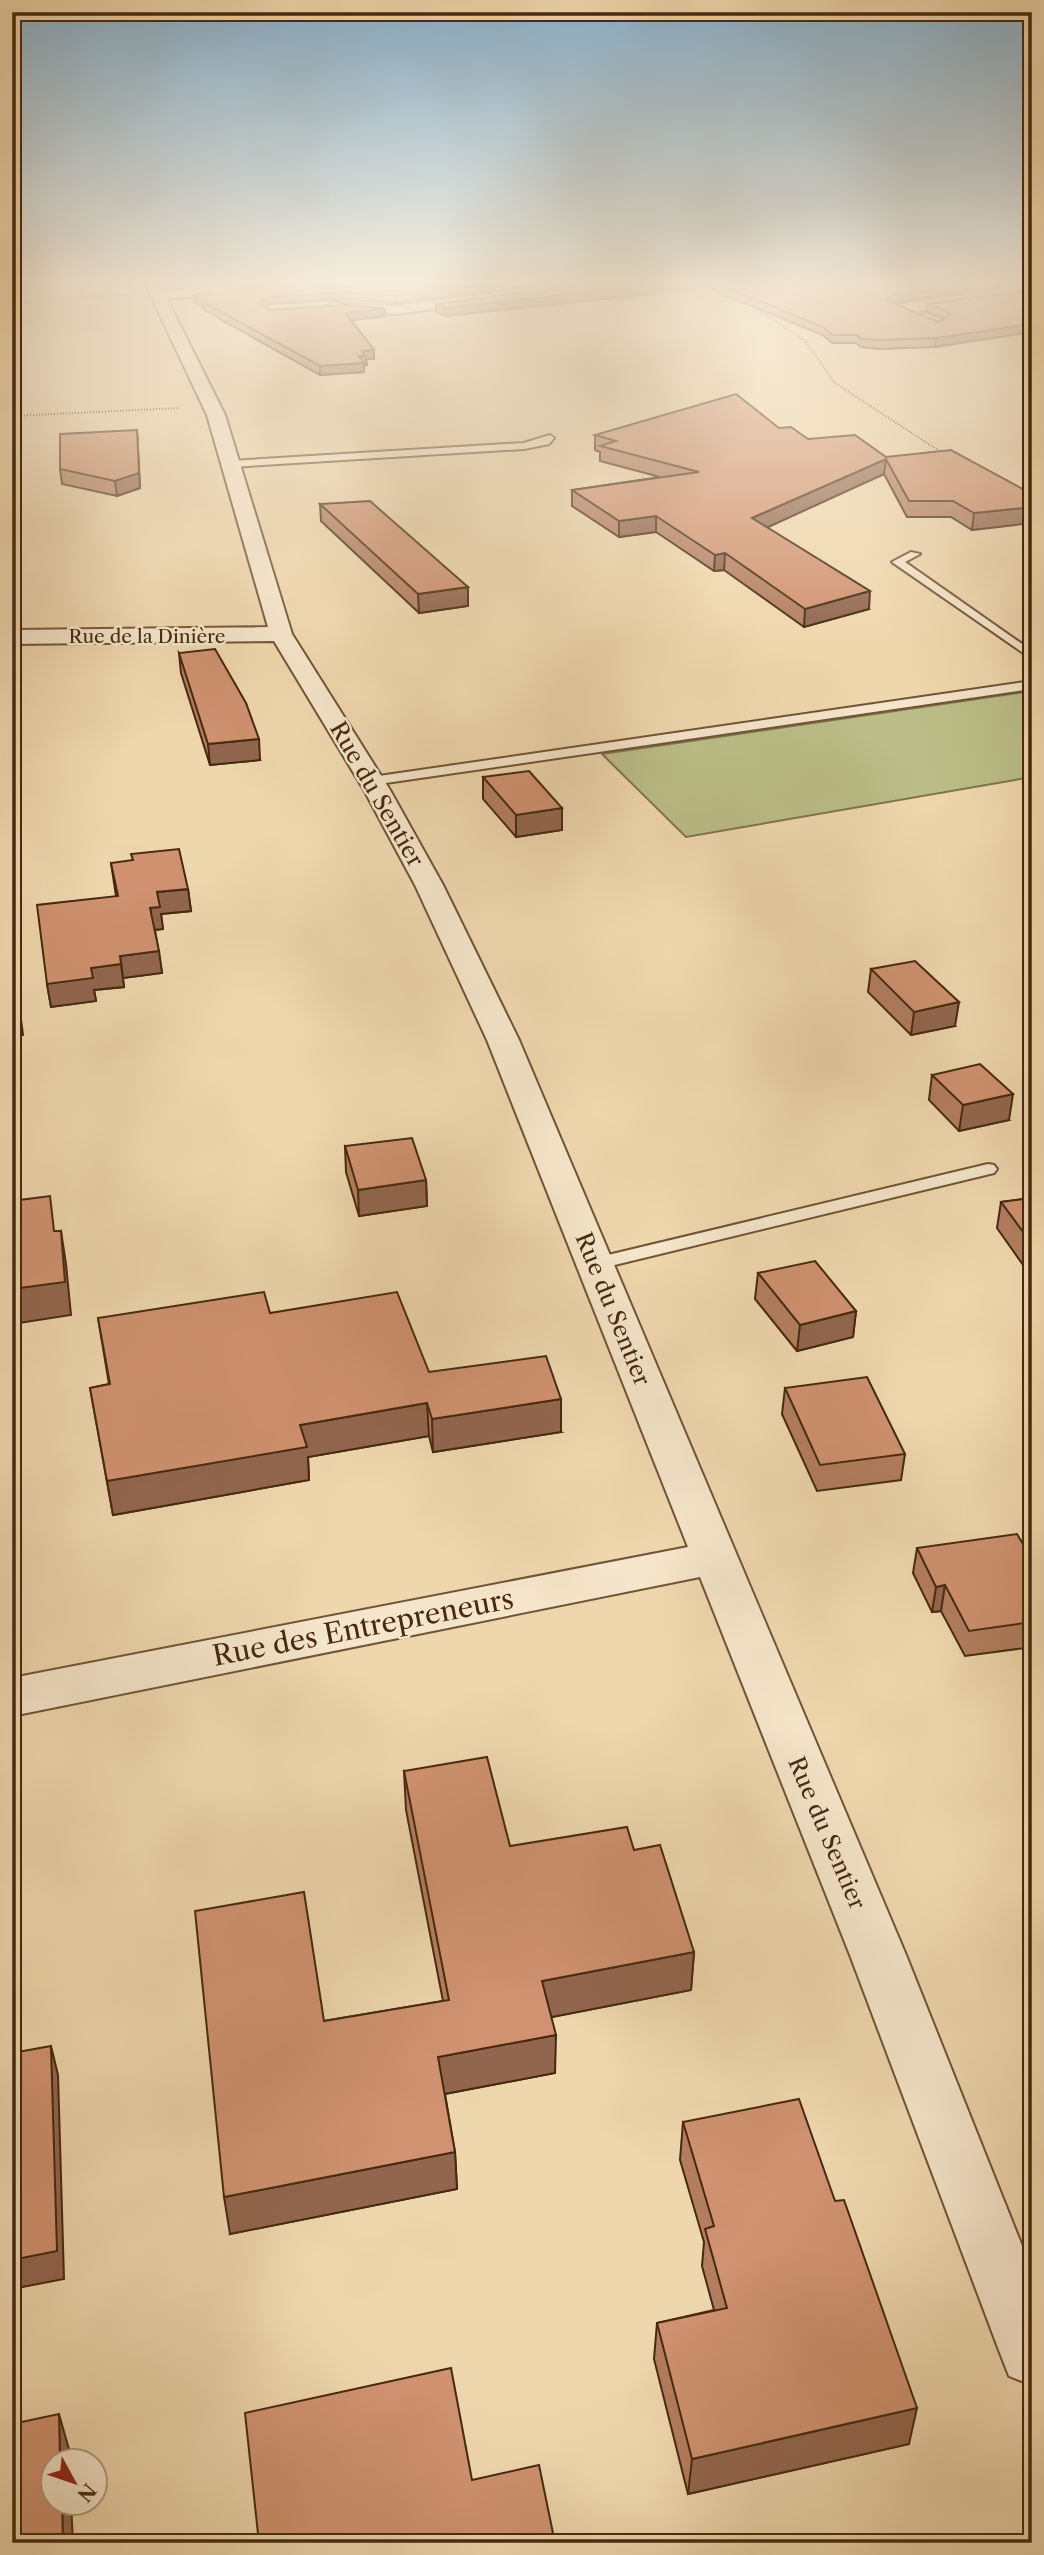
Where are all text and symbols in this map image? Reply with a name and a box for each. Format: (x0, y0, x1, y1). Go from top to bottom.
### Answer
street label: Rue de la Dinière (69, 625, 225, 648)
street label: Rue du Sentier (324, 716, 430, 872)
street label: Rue du Sentier (569, 1228, 657, 1390)
street label: Rue des Entrepreneurs (210, 1581, 516, 1673)
street label: Rue du Sentier (782, 1752, 872, 1914)
north arrow (38, 2446, 108, 2516)
text: N (73, 2479, 101, 2506)

